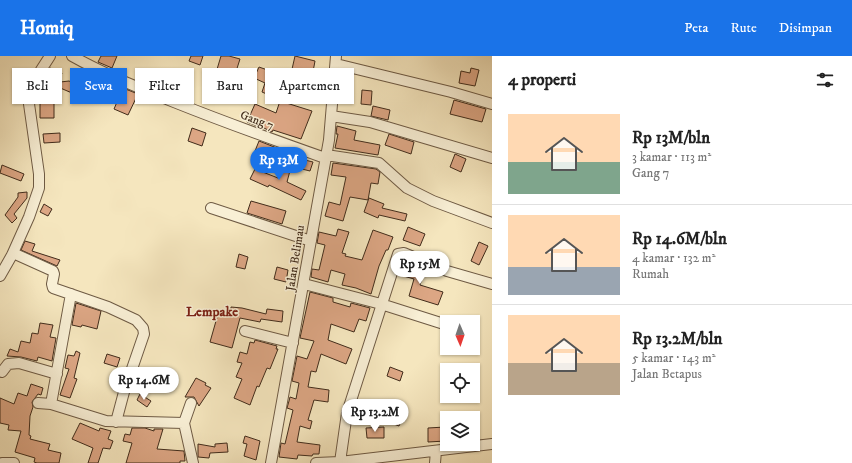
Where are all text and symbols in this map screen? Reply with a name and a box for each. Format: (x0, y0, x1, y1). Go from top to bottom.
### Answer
text: Homiq (20, 17, 73, 40)
text: Peta (684, 19, 709, 37)
text: Rute (731, 19, 757, 37)
text: Disimpan (779, 19, 832, 37)
chip: Beli (12, 68, 62, 104)
chip: Sewa (70, 68, 127, 104)
chip: Filter (135, 68, 194, 104)
chip: Baru (202, 68, 257, 104)
chip: Apartemen (265, 68, 354, 104)
text: 4 properti (508, 69, 576, 91)
icon: filters (814, 69, 836, 91)
street label: Gang 7 (238, 108, 276, 133)
text: Rp 13M/bln (632, 127, 710, 149)
icon: home (540, 130, 588, 178)
pin: Rp 13M (246, 147, 312, 181)
text: 3 kamar · 113 m² (632, 149, 711, 165)
text: Rp 13M (259, 152, 299, 168)
text: Gang 7 (632, 165, 669, 181)
street label: Jalan Belimau (283, 224, 308, 293)
text: Rp 14.6M/bln (632, 228, 727, 250)
icon: home (540, 231, 588, 279)
text: 4 kamar · 132 m² (632, 250, 715, 266)
pin: Rp 15M (387, 251, 453, 285)
text: Rp 15M (400, 256, 441, 272)
text: Rumah (632, 266, 669, 282)
district label: Lempake (186, 303, 238, 321)
north arrow (440, 315, 480, 355)
map controls (440, 315, 480, 451)
text: Rp 13.2M/bln (632, 328, 722, 350)
icon: home (540, 331, 588, 379)
text: 5 kamar · 143 m² (632, 350, 716, 366)
button: locate (440, 363, 480, 403)
text: Jalan Betapus (632, 366, 702, 382)
pin: Rp 14.6M (103, 367, 185, 401)
text: Rp 14.6M (118, 372, 170, 388)
pin: Rp 13.2M (334, 399, 416, 433)
text: Rp 13.2M (351, 404, 399, 420)
button: layers (440, 411, 480, 451)

